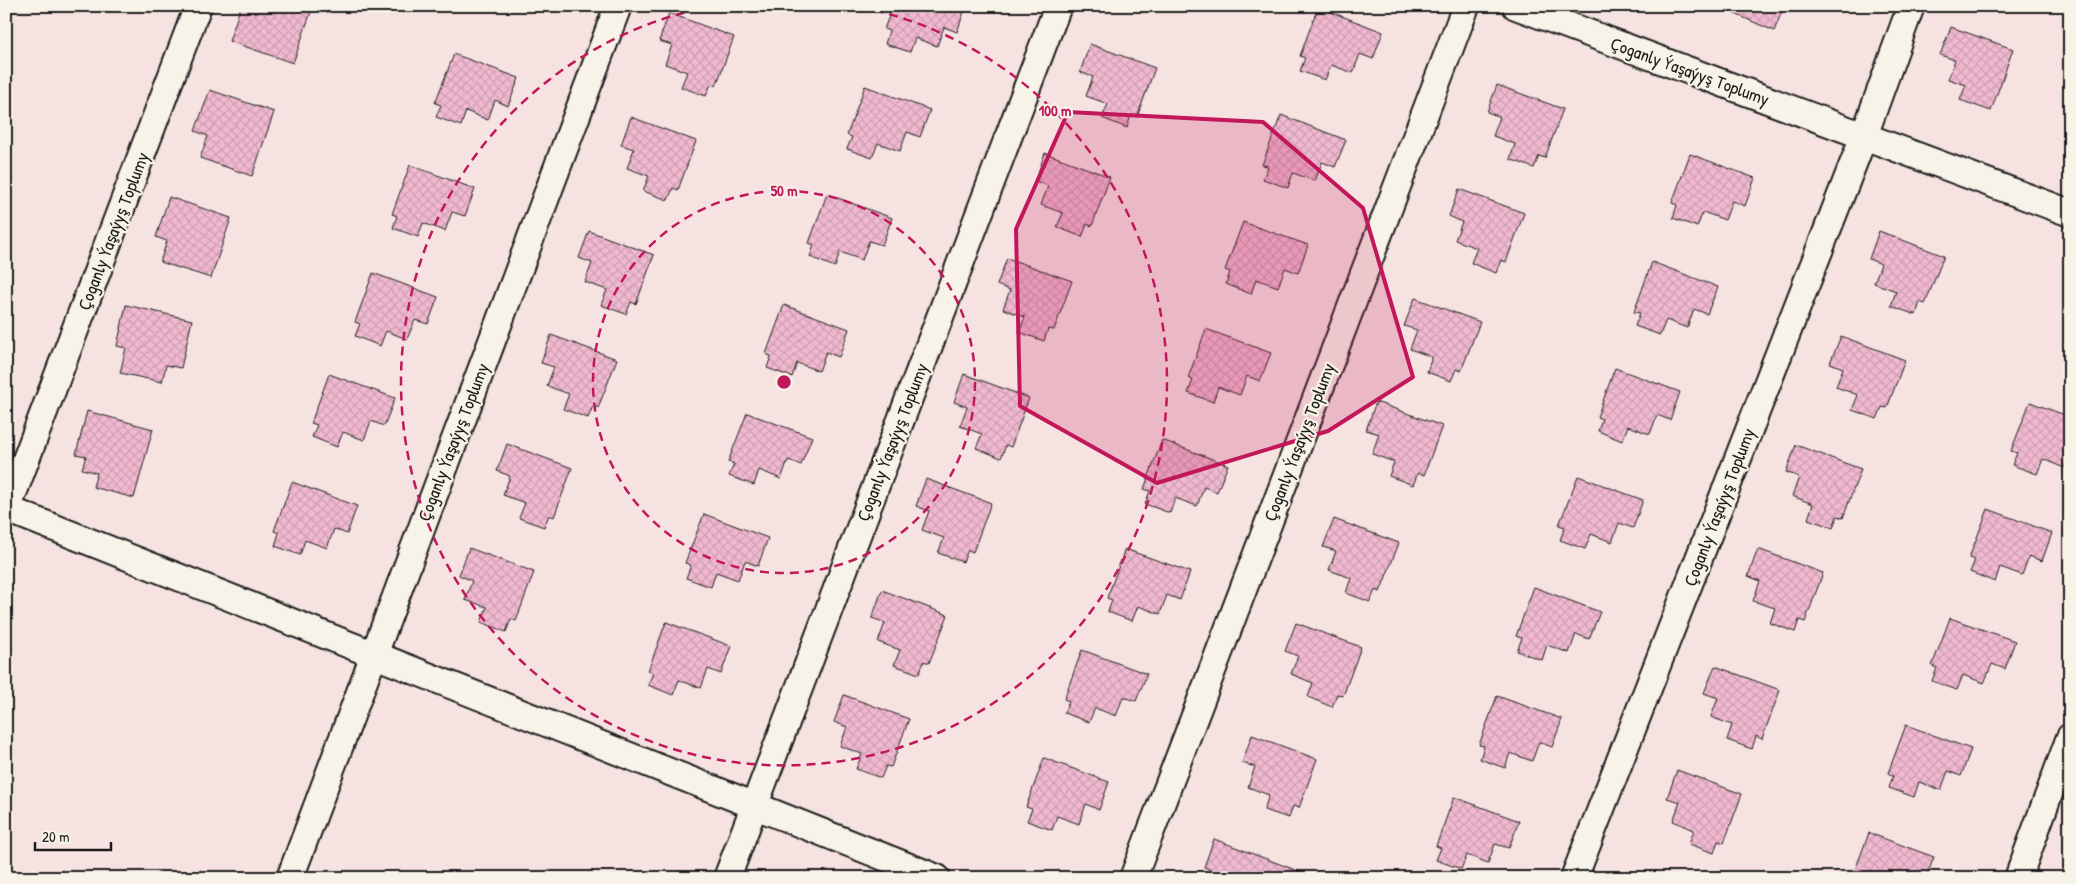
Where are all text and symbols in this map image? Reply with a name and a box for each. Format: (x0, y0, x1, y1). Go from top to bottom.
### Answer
street label: Çoganly Ýaşaýyş Toplumy (1607, 31, 1773, 112)
text: 100 m (1039, 100, 1071, 121)
street label: Çoganly Ýaşaýyş Toplumy (71, 148, 155, 314)
text: 50 m (771, 180, 797, 201)
street label: Çoganly Ýaşaýyş Toplumy (411, 359, 495, 525)
street label: Çoganly Ýaşaýyş Toplumy (850, 359, 934, 525)
street label: Çoganly Ýaşaýyş Toplumy (1257, 359, 1341, 525)
centre of rings (775, 373, 793, 391)
street label: Çoganly Ýaşaýyş Toplumy (1677, 424, 1761, 590)
scale bar (35, 819, 111, 851)
text: 20 m (42, 826, 69, 847)

